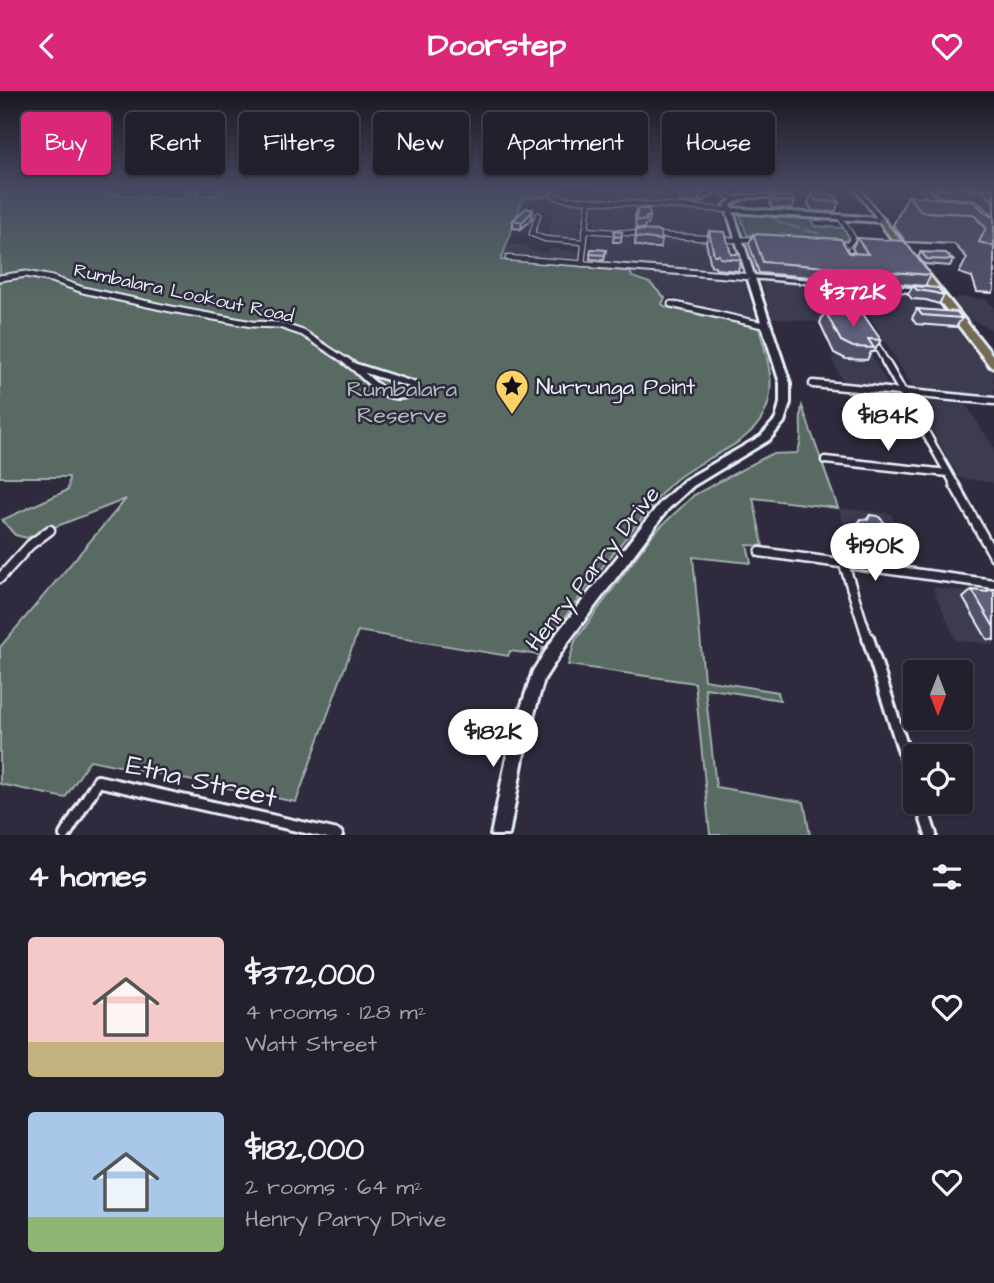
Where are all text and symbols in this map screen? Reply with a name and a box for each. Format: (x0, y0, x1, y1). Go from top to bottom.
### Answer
text: Doorstep (428, 23, 566, 68)
icon: back (28, 27, 66, 65)
icon: heart (928, 27, 966, 65)
chip: Buy (21, 112, 111, 175)
chip: Rent (125, 112, 225, 175)
chip: Filters (239, 112, 359, 175)
chip: New (373, 112, 469, 175)
chip: Apartment (483, 112, 648, 175)
chip: House (662, 112, 775, 175)
street label: Rumbalara Lookout Road (71, 257, 296, 330)
pin: $372K (804, 269, 902, 329)
text: $372K (820, 276, 886, 308)
place icon: Nurrunga Point (493, 367, 531, 416)
place label: Nurrunga Point (536, 371, 696, 404)
park label: Rumbalara Reserve (347, 373, 457, 431)
pin: $184K (839, 393, 937, 453)
text: $184K (858, 400, 918, 432)
street label: Henry Parry Drive (518, 479, 668, 658)
pin: $190K (826, 524, 924, 583)
text: $190K (846, 530, 904, 562)
north arrow (903, 660, 973, 730)
map controls (903, 660, 973, 814)
pin: $182K (444, 709, 542, 769)
text: $182K (464, 716, 522, 748)
button: locate (903, 744, 973, 814)
street label: Etna Street (122, 745, 282, 818)
text: 4 homes (28, 856, 147, 898)
icon: filters (928, 858, 966, 896)
text: $372,000 (245, 954, 375, 996)
icon: home (84, 965, 168, 1049)
icon: heart (928, 988, 966, 1026)
text: 4 rooms · 128 m² (245, 996, 426, 1028)
text: Watt Street (245, 1028, 377, 1060)
text: $182,000 (245, 1129, 364, 1171)
icon: home (84, 1140, 168, 1224)
icon: heart (928, 1163, 966, 1201)
text: 2 rooms · 64 m² (245, 1171, 423, 1203)
text: Henry Parry Drive (245, 1203, 446, 1235)

